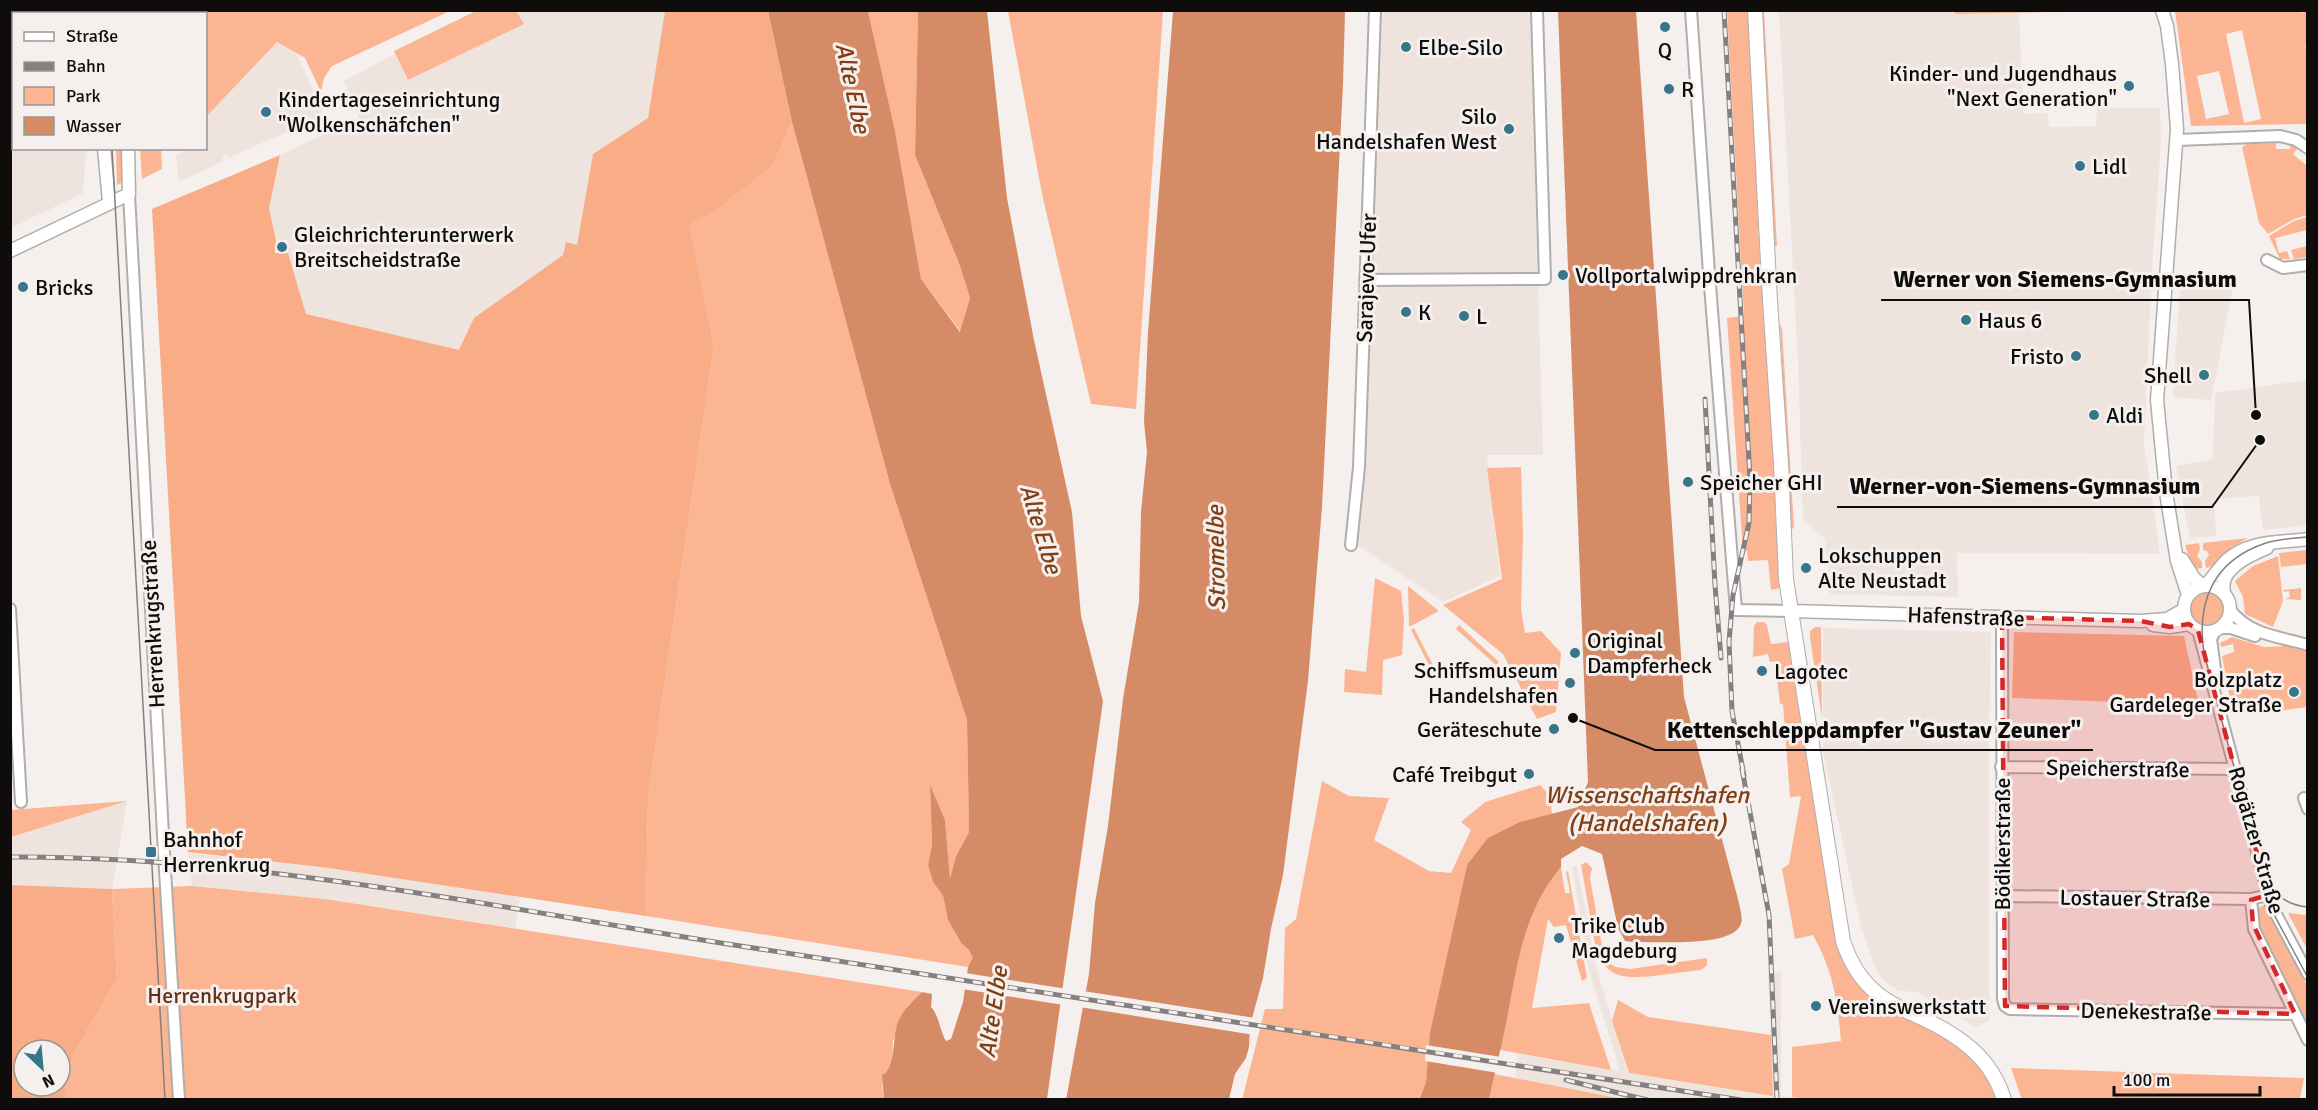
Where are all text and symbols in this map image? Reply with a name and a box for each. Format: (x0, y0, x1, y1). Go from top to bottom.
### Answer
legend (12, 12, 207, 150)
marker: Q (1658, 20, 1672, 34)
text: Straße (66, 25, 118, 47)
place label: Elbe-Silo (1418, 34, 1503, 61)
place label: Q (1658, 37, 1672, 64)
water label: Alte Elbe (829, 40, 877, 137)
marker: Elbe-Silo (1399, 40, 1413, 54)
text: Bahn (66, 55, 106, 77)
place label: Kinder- und Jugendhaus "Next Generation" (1889, 60, 2117, 112)
place label: R (1681, 76, 1694, 103)
marker: Kinder- und Jugendhaus "Next Generation" (2122, 79, 2136, 93)
marker: R (1662, 82, 1676, 96)
text: Park (66, 85, 101, 107)
place label: Kindertageseinrichtung "Wolkenschäfchen" (278, 86, 500, 138)
place label: Silo Handelshafen West (1316, 103, 1497, 155)
marker: Kindertageseinrichtung "Wolkenschäfchen" (259, 105, 273, 119)
text: Wasser (66, 115, 122, 137)
marker: Silo Handelshafen West (1502, 122, 1516, 136)
place label: Lidl (2092, 153, 2127, 180)
marker: Lidl (2073, 159, 2087, 173)
street label: Sarajevo-Ufer (1351, 213, 1382, 343)
place label: Gleichrichterunterwerk Breitscheidstraße (294, 221, 514, 273)
marker: Gleichrichterunterwerk Breitscheidstraße (275, 240, 289, 254)
callout: Werner von Siemens-Gymnasium (1881, 258, 2249, 300)
place label: Vollportalwippdrehkran (1575, 262, 1797, 289)
text: Werner von Siemens-Gymnasium (1893, 264, 2237, 294)
marker: Vollportalwippdrehkran (1556, 268, 1570, 282)
place label: Bricks (35, 274, 93, 301)
marker: Bricks (16, 280, 30, 294)
place label: K (1418, 299, 1431, 326)
place label: L (1476, 303, 1487, 330)
marker: K (1399, 305, 1413, 319)
place label: Haus 6 (1978, 307, 2042, 334)
marker: L (1457, 309, 1471, 323)
marker: Haus 6 (1959, 313, 1973, 327)
place label: Fristo (2010, 343, 2064, 370)
marker: Fristo (2069, 349, 2083, 363)
place label: Shell (2144, 362, 2192, 389)
marker: Shell (2197, 368, 2211, 382)
place label: Aldi (2106, 402, 2143, 429)
marker: Aldi (2087, 408, 2101, 422)
callout: Werner-von-Siemens-Gymnasium (1837, 465, 2212, 507)
place label: Speicher GHI (1700, 469, 1823, 496)
text: Werner-von-Siemens-Gymnasium (1849, 471, 2201, 501)
marker: Speicher GHI (1681, 475, 1695, 489)
water label: Alte Elbe (1013, 481, 1069, 578)
water label: Stromelbe (1200, 504, 1232, 611)
street label: Herrenkrugstraße (135, 539, 170, 709)
place label: Lokschuppen Alte Neustadt (1818, 542, 1947, 594)
marker: Lokschuppen Alte Neustadt (1799, 561, 1813, 575)
street label: Hafenstraße (1907, 601, 2025, 632)
place label: Original Dampferheck (1587, 627, 1712, 679)
marker: Original Dampferheck (1568, 646, 1582, 660)
place label: Schiffsmuseum Handelshafen (1414, 657, 1558, 709)
place label: Lagotec (1774, 658, 1848, 685)
marker: Lagotec (1755, 664, 1769, 678)
place label: Bolzplatz Gardeleger Straße (2110, 666, 2282, 718)
marker: Schiffsmuseum Handelshafen (1563, 676, 1577, 690)
marker: Bolzplatz Gardeleger Straße (2287, 685, 2301, 699)
callout: Kettenschleppdampfer "Gustav Zeuner" (1655, 708, 2093, 750)
text: Kettenschleppdampfer "Gustav Zeuner" (1667, 715, 2081, 745)
place label: Geräteschute (1417, 716, 1542, 743)
marker: Geräteschute (1547, 722, 1561, 736)
street label: Speicherstraße (2046, 754, 2190, 783)
place label: Café Treibgut (1392, 761, 1517, 788)
street label: Rogätzer Straße (2223, 763, 2290, 917)
marker: Café Treibgut (1522, 767, 1536, 781)
street label: Bödikerstraße (1989, 777, 2016, 911)
water label: Wissenschaftshafen (Handelshafen) (1545, 780, 1750, 838)
place label: Bahnhof Herrenkrug (163, 826, 270, 878)
marker: Bahnhof Herrenkrug (144, 845, 158, 859)
street label: Lostauer Straße (2059, 884, 2211, 913)
place label: Trike Club Magdeburg (1571, 912, 1677, 964)
marker: Trike Club Magdeburg (1552, 931, 1566, 945)
water label: Alte Elbe (972, 963, 1014, 1060)
park label: Herrenkrugpark (147, 982, 297, 1009)
place label: Vereinswerkstatt (1828, 993, 1986, 1020)
street label: Denekestraße (2080, 997, 2212, 1026)
marker: Vereinswerkstatt (1809, 999, 1823, 1013)
north arrow (12, 1038, 72, 1098)
scale bar (2114, 1059, 2260, 1097)
text: N (39, 1069, 58, 1092)
text: 100 m (2123, 1069, 2170, 1091)

